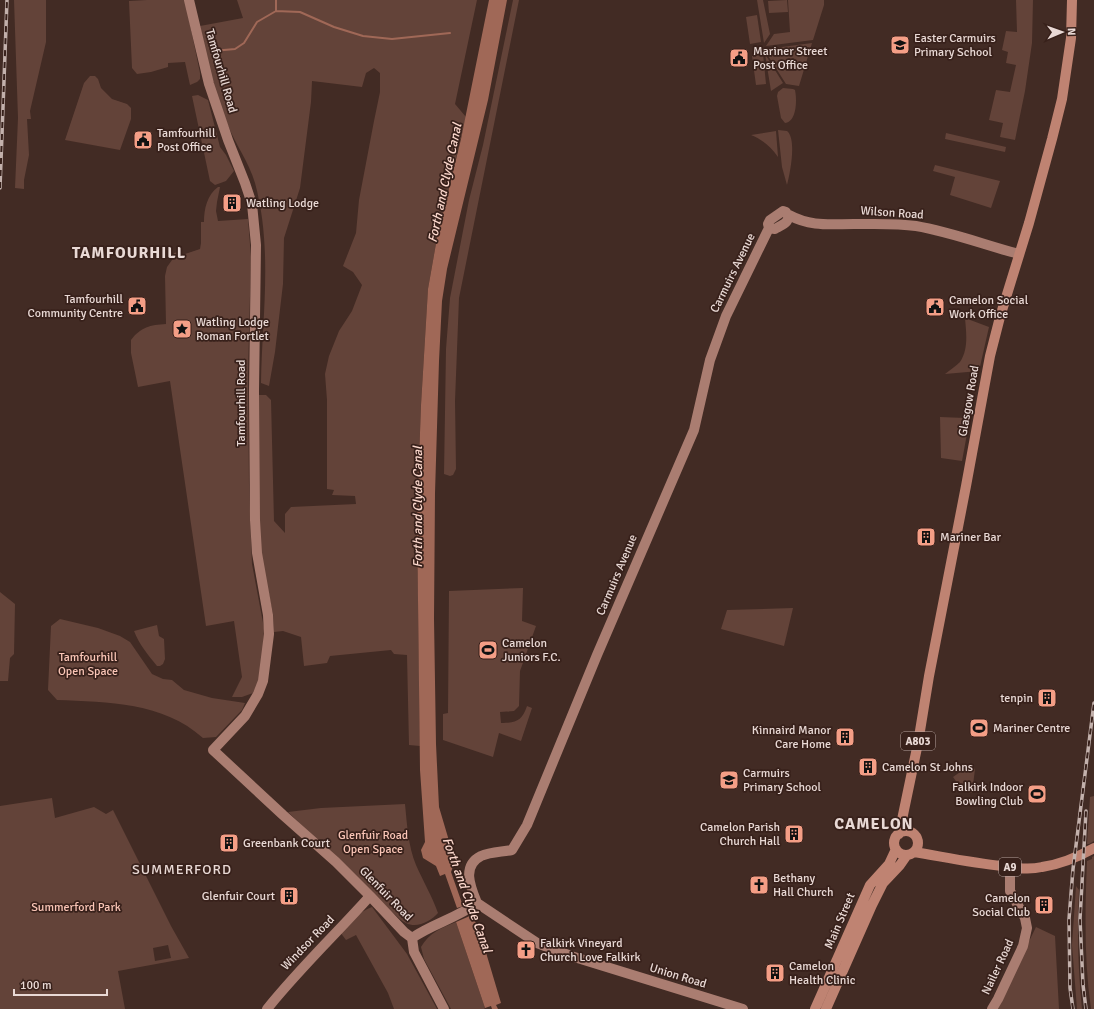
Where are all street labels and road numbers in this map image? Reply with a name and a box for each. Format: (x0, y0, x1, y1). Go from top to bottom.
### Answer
street label: Tamfourhill Road (202, 27, 240, 115)
street label: Wilson Road (860, 203, 924, 223)
street label: Carmuirs Avenue (707, 231, 759, 315)
street label: Tamfourhill Road (234, 360, 249, 446)
street label: Glasgow Road (955, 364, 983, 438)
street label: Carmuirs Avenue (593, 532, 641, 618)
road number: A803 (901, 732, 935, 750)
road number: A9 (999, 858, 1021, 876)
street label: Glenfuir Road (356, 864, 416, 924)
street label: Main Street (821, 891, 859, 951)
street label: Windsor Road (278, 912, 338, 974)
street label: Nailer Road (979, 937, 1017, 997)
street label: Union Road (648, 960, 708, 992)

